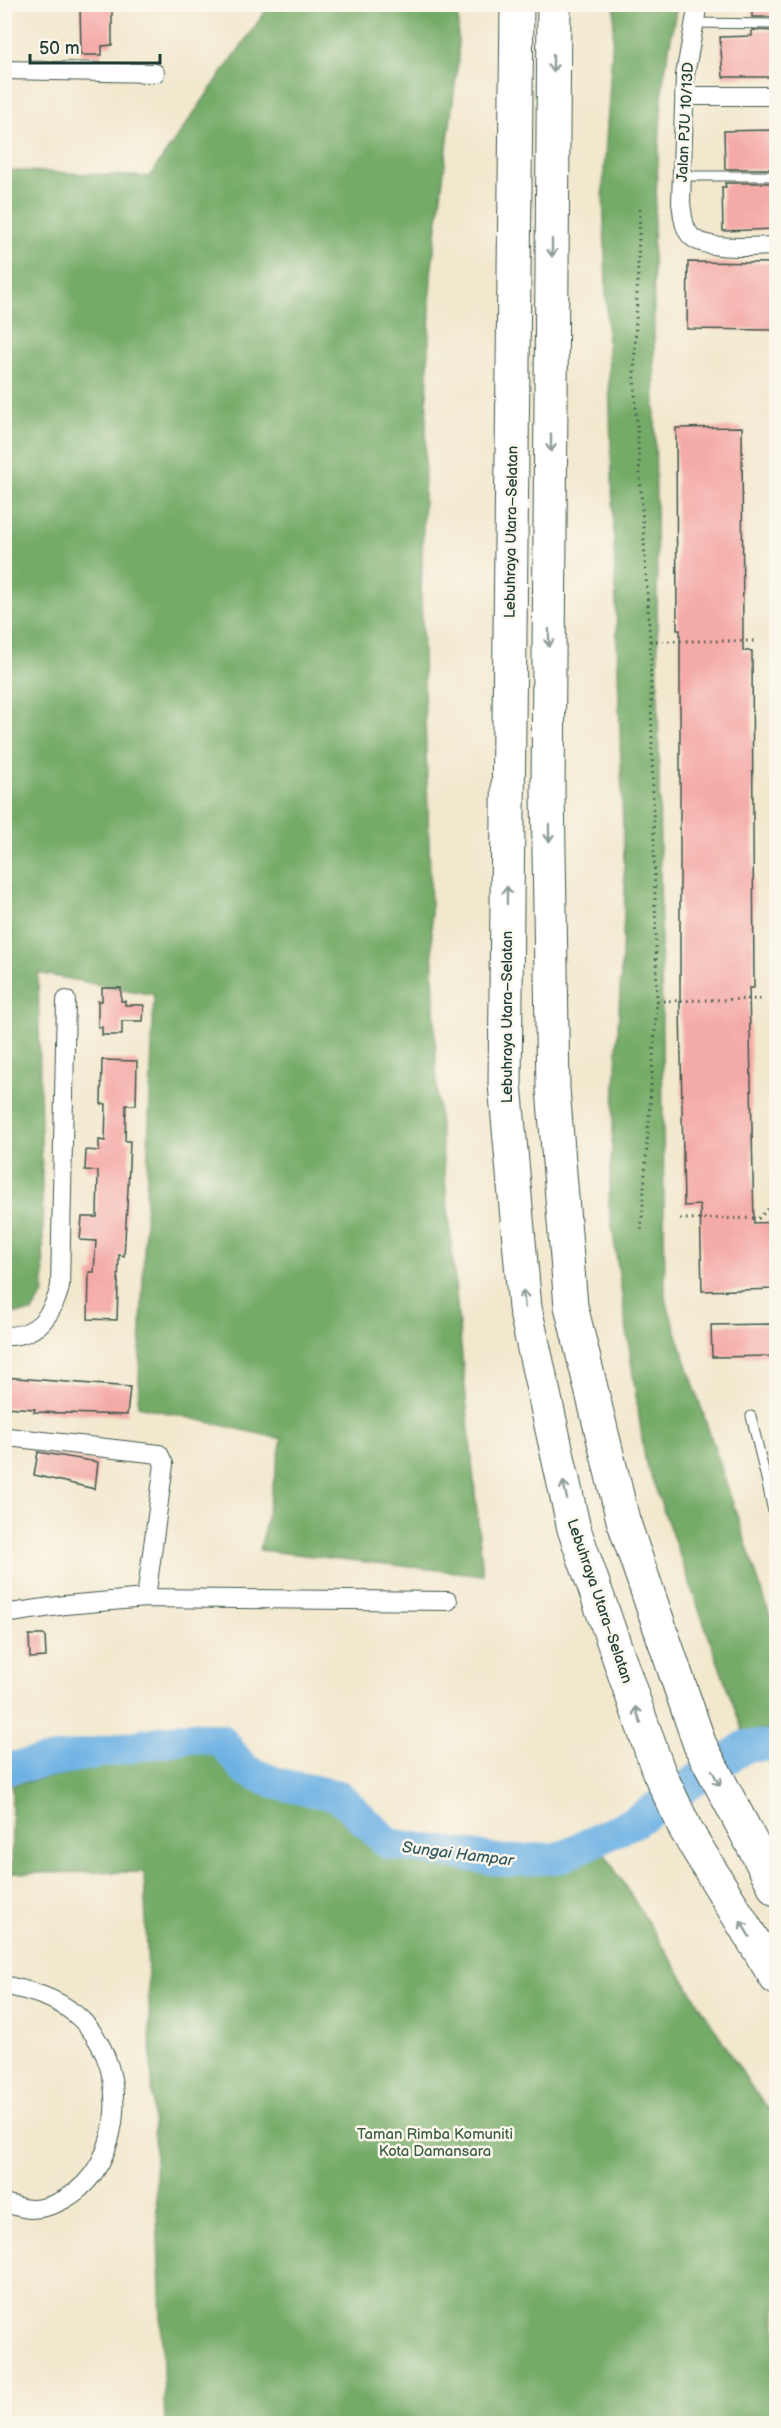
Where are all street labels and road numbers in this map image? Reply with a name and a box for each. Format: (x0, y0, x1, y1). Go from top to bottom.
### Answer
street label: Jalan PJU 10/13D (673, 61, 698, 183)
street label: Lebuhraya Utara–Selatan (500, 446, 523, 618)
street label: Lebuhraya Utara–Selatan (498, 931, 517, 1103)
street label: Lebuhraya Utara–Selatan (562, 1517, 637, 1686)

